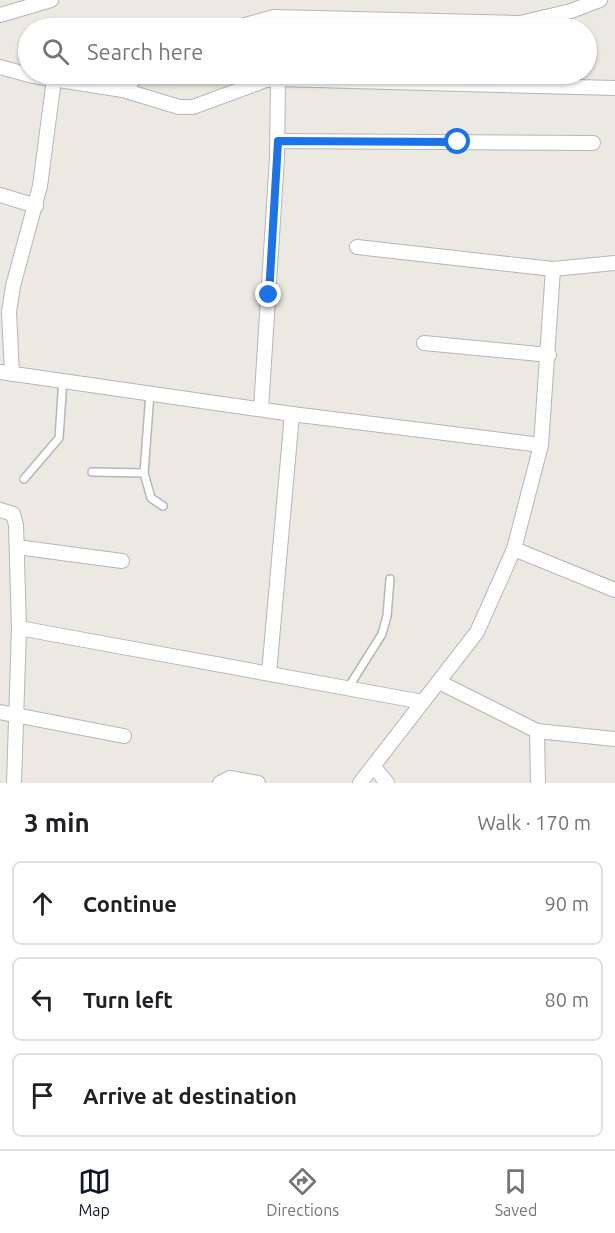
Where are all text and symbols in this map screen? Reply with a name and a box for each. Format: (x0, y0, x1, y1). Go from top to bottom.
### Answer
search box (18, 18, 597, 84)
icon: search (39, 35, 72, 68)
text: Search here (87, 39, 203, 64)
route start (444, 128, 470, 154)
route end (255, 281, 281, 307)
text: 3 min (24, 808, 90, 837)
text: Walk · 170 m (478, 811, 591, 834)
icon: ahead (26, 887, 59, 920)
text: Continue (83, 891, 177, 916)
text: 90 m (545, 892, 589, 915)
icon: left (26, 983, 59, 1016)
text: Turn left (83, 987, 173, 1012)
text: 80 m (545, 988, 589, 1011)
icon: arrive (26, 1079, 59, 1112)
text: Arrive at destination (83, 1083, 297, 1108)
tab: Map (78, 1165, 111, 1219)
tab: Directions (266, 1165, 339, 1219)
tab: Saved (495, 1165, 537, 1219)

